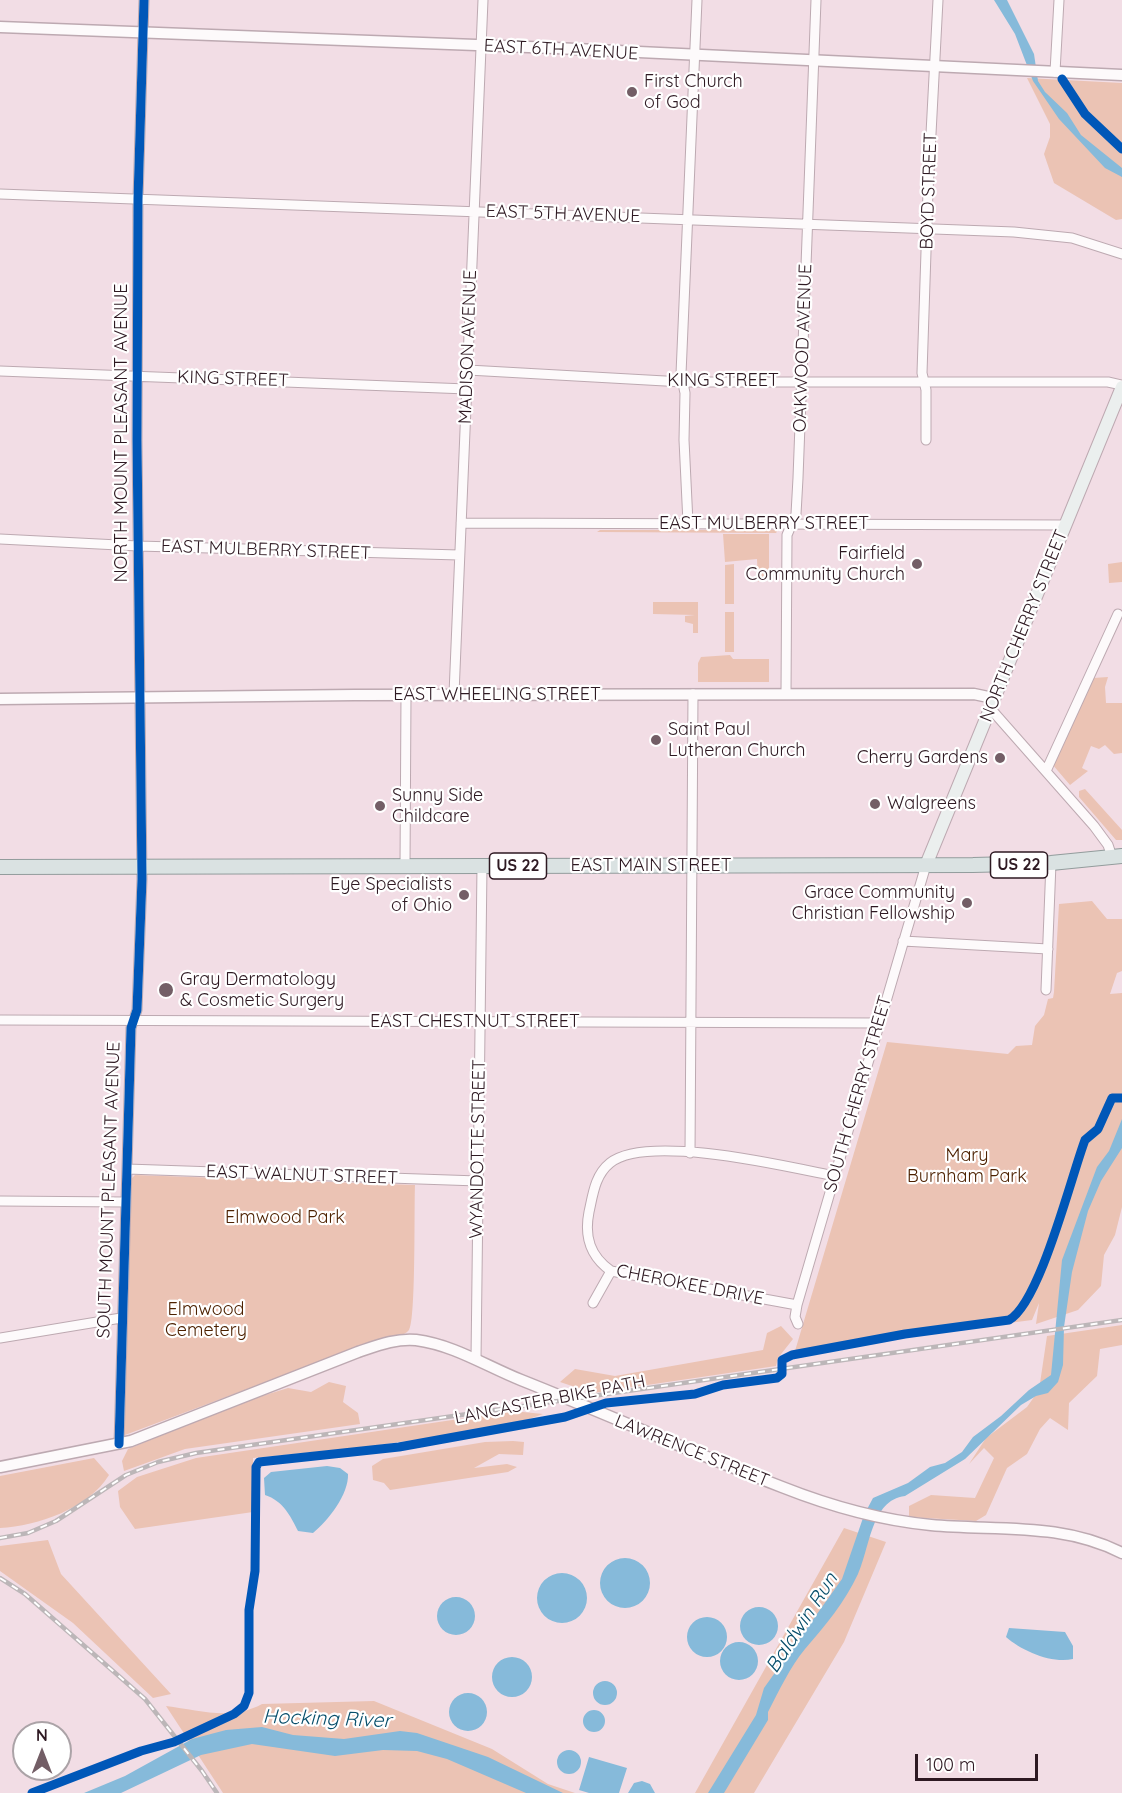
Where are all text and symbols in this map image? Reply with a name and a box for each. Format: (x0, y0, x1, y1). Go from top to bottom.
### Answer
street label: EAST 6TH AVENUE (483, 35, 639, 65)
place label: First Church of God (644, 71, 743, 113)
marker: First Church of God (625, 85, 639, 99)
street label: BOYD STREET (916, 132, 942, 250)
street label: EAST 5TH AVENUE (485, 201, 641, 227)
street label: OAKWOOD AVENUE (789, 263, 817, 433)
street label: MADISON AVENUE (455, 270, 481, 424)
street label: NORTH MOUNT PLEASANT AVENUE (111, 284, 133, 582)
street label: KING STREET (177, 366, 289, 392)
street label: KING STREET (667, 370, 779, 392)
street label: EAST MULBERRY STREET (659, 513, 869, 535)
street label: NORTH CHERRY STREET (976, 527, 1072, 725)
street label: EAST MULBERRY STREET (161, 536, 371, 564)
place label: Fairfield Community Church (746, 543, 905, 586)
marker: Fairfield Community Church (910, 557, 924, 571)
street label: EAST WHEELING STREET (393, 684, 601, 706)
place label: Saint Paul Lutheran Church (668, 719, 806, 762)
marker: Saint Paul Lutheran Church (649, 733, 663, 747)
place label: Cherry Gardens (857, 747, 988, 769)
marker: Cherry Gardens (993, 751, 1007, 765)
place label: Sunny Side Childcare (392, 785, 483, 828)
place label: Walgreens (887, 793, 976, 815)
marker: Walgreens (868, 797, 882, 811)
marker: Sunny Side Childcare (373, 799, 387, 813)
road number: US 22 (990, 852, 1048, 878)
road number: US 22 (490, 853, 546, 879)
street label: EAST MAIN STREET (570, 855, 732, 877)
place label: Eye Specialists of Ohio (330, 874, 452, 916)
place label: Grace Community Christian Fellowship (792, 882, 955, 924)
marker: Eye Specialists of Ohio (457, 888, 471, 902)
marker: Grace Community Christian Fellowship (960, 896, 974, 910)
place label: Gray Dermatology & Cosmetic Surgery (180, 969, 344, 1012)
marker: Gray Dermatology & Cosmetic Surgery (157, 981, 175, 999)
street label: SOUTH CHERRY STREET (820, 993, 896, 1195)
street label: EAST CHESTNUT STREET (370, 1011, 580, 1033)
street label: SOUTH MOUNT PLEASANT AVENUE (93, 1041, 125, 1339)
street label: WYANDOTTE STREET (466, 1059, 490, 1239)
park label: Mary Burnham Park (907, 1145, 1027, 1188)
street label: EAST WALNUT STREET (206, 1161, 398, 1189)
park label: Elmwood Park (225, 1207, 345, 1229)
street label: CHEROKEE DRIVE (614, 1260, 766, 1310)
park label: Elmwood Cemetery (165, 1299, 247, 1342)
street label: LANCASTER BIKE PATH (453, 1371, 647, 1429)
street label: LAWRENCE STREET (612, 1410, 772, 1492)
water label: Baldwin Run (761, 1569, 843, 1677)
water label: Hocking River (262, 1705, 392, 1733)
north arrow (12, 1721, 72, 1781)
text: N (36, 1725, 48, 1745)
scale bar (918, 1742, 1041, 1780)
text: 100 m (926, 1753, 975, 1776)

